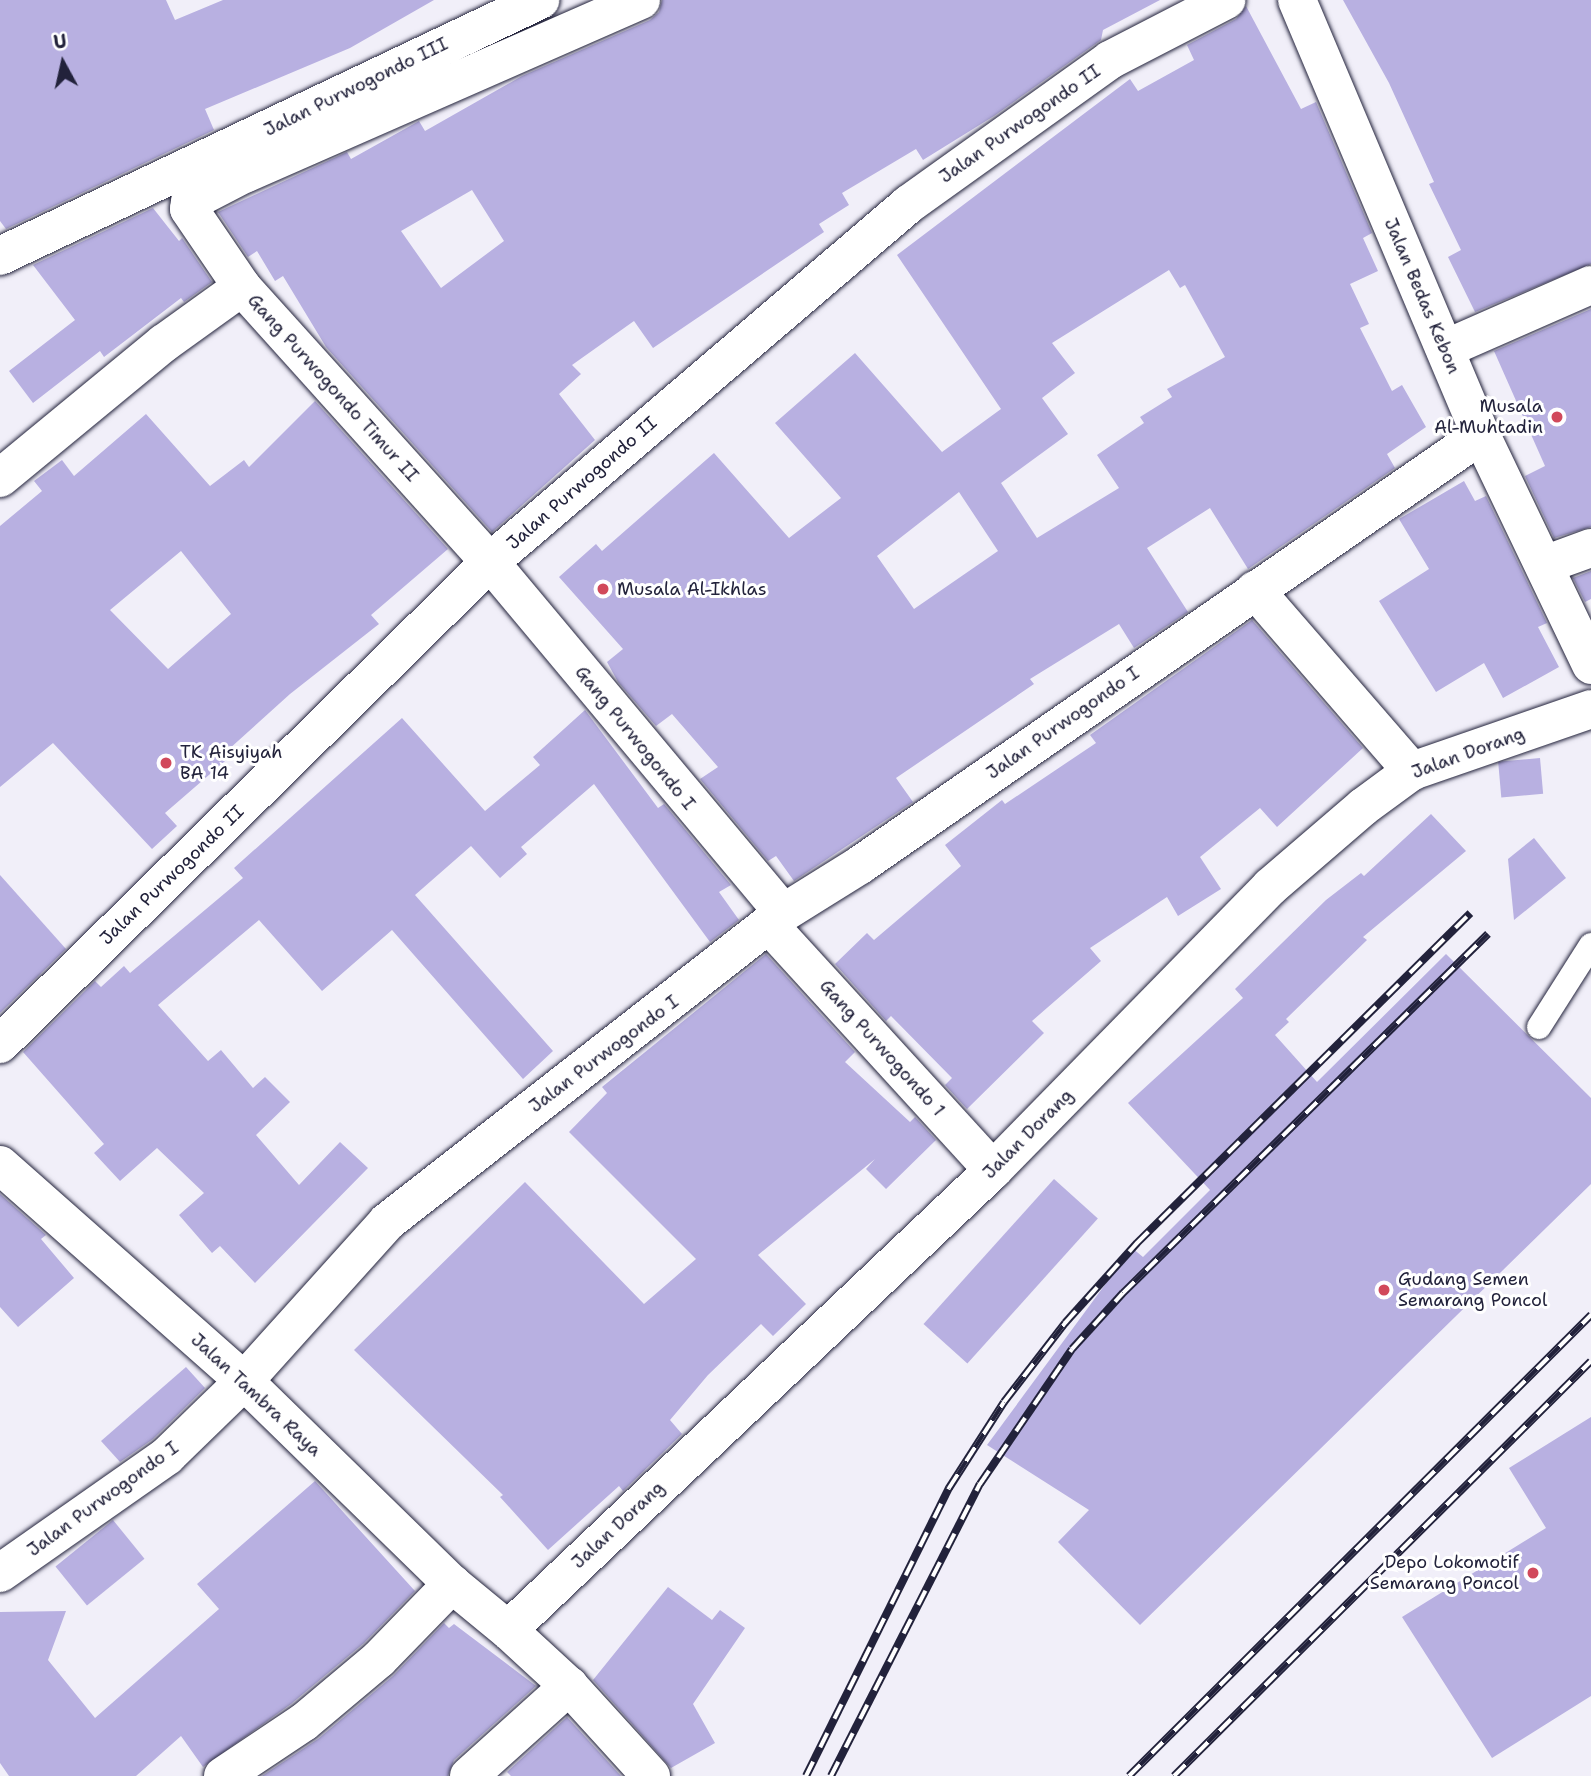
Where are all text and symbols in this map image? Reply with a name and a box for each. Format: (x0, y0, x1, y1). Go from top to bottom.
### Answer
north arrow (28, 28, 98, 98)
text: U (52, 28, 68, 55)
street label: Jalan Purwogondo III (261, 33, 451, 141)
street label: Jalan Purwogondo II (935, 60, 1105, 188)
street label: Jalan Bedas Kebon (1379, 215, 1465, 377)
street label: Gang Purwogondo Timur II (243, 290, 423, 486)
place label: Musala Al-Muhtadin (1434, 396, 1543, 438)
marker: Musala Al-Muhtadin (1549, 409, 1565, 425)
street label: Jalan Purwogondo II (503, 412, 661, 554)
place label: Musala Al-Ikhlas (617, 578, 767, 600)
marker: Musala Al-Ikhlas (595, 581, 611, 597)
street label: Gang Purwogondo I (570, 662, 700, 814)
street label: Jalan Purwogondo I (982, 662, 1144, 784)
street label: Jalan Dorang (1409, 723, 1527, 783)
place label: TK Aisyiyah BA 14 (180, 742, 282, 784)
marker: TK Aisyiyah BA 14 (158, 755, 174, 771)
street label: Jalan Purwogondo II (96, 801, 248, 949)
street label: Gang Purwogondo 1 (815, 975, 949, 1121)
street label: Jalan Purwogondo I (525, 991, 683, 1117)
street label: Jalan Dorang (979, 1085, 1077, 1183)
place label: Gudang Semen Semarang Poncol (1398, 1269, 1547, 1312)
marker: Gudang Semen Semarang Poncol (1376, 1282, 1392, 1298)
street label: Jalan Tambra Raya (186, 1329, 326, 1461)
street label: Jalan Purwogondo I (23, 1437, 183, 1561)
street label: Jalan Dorang (567, 1477, 669, 1573)
place label: Depo Lokomotif Semarang Poncol (1370, 1552, 1519, 1594)
marker: Depo Lokomotif Semarang Poncol (1525, 1565, 1541, 1581)

